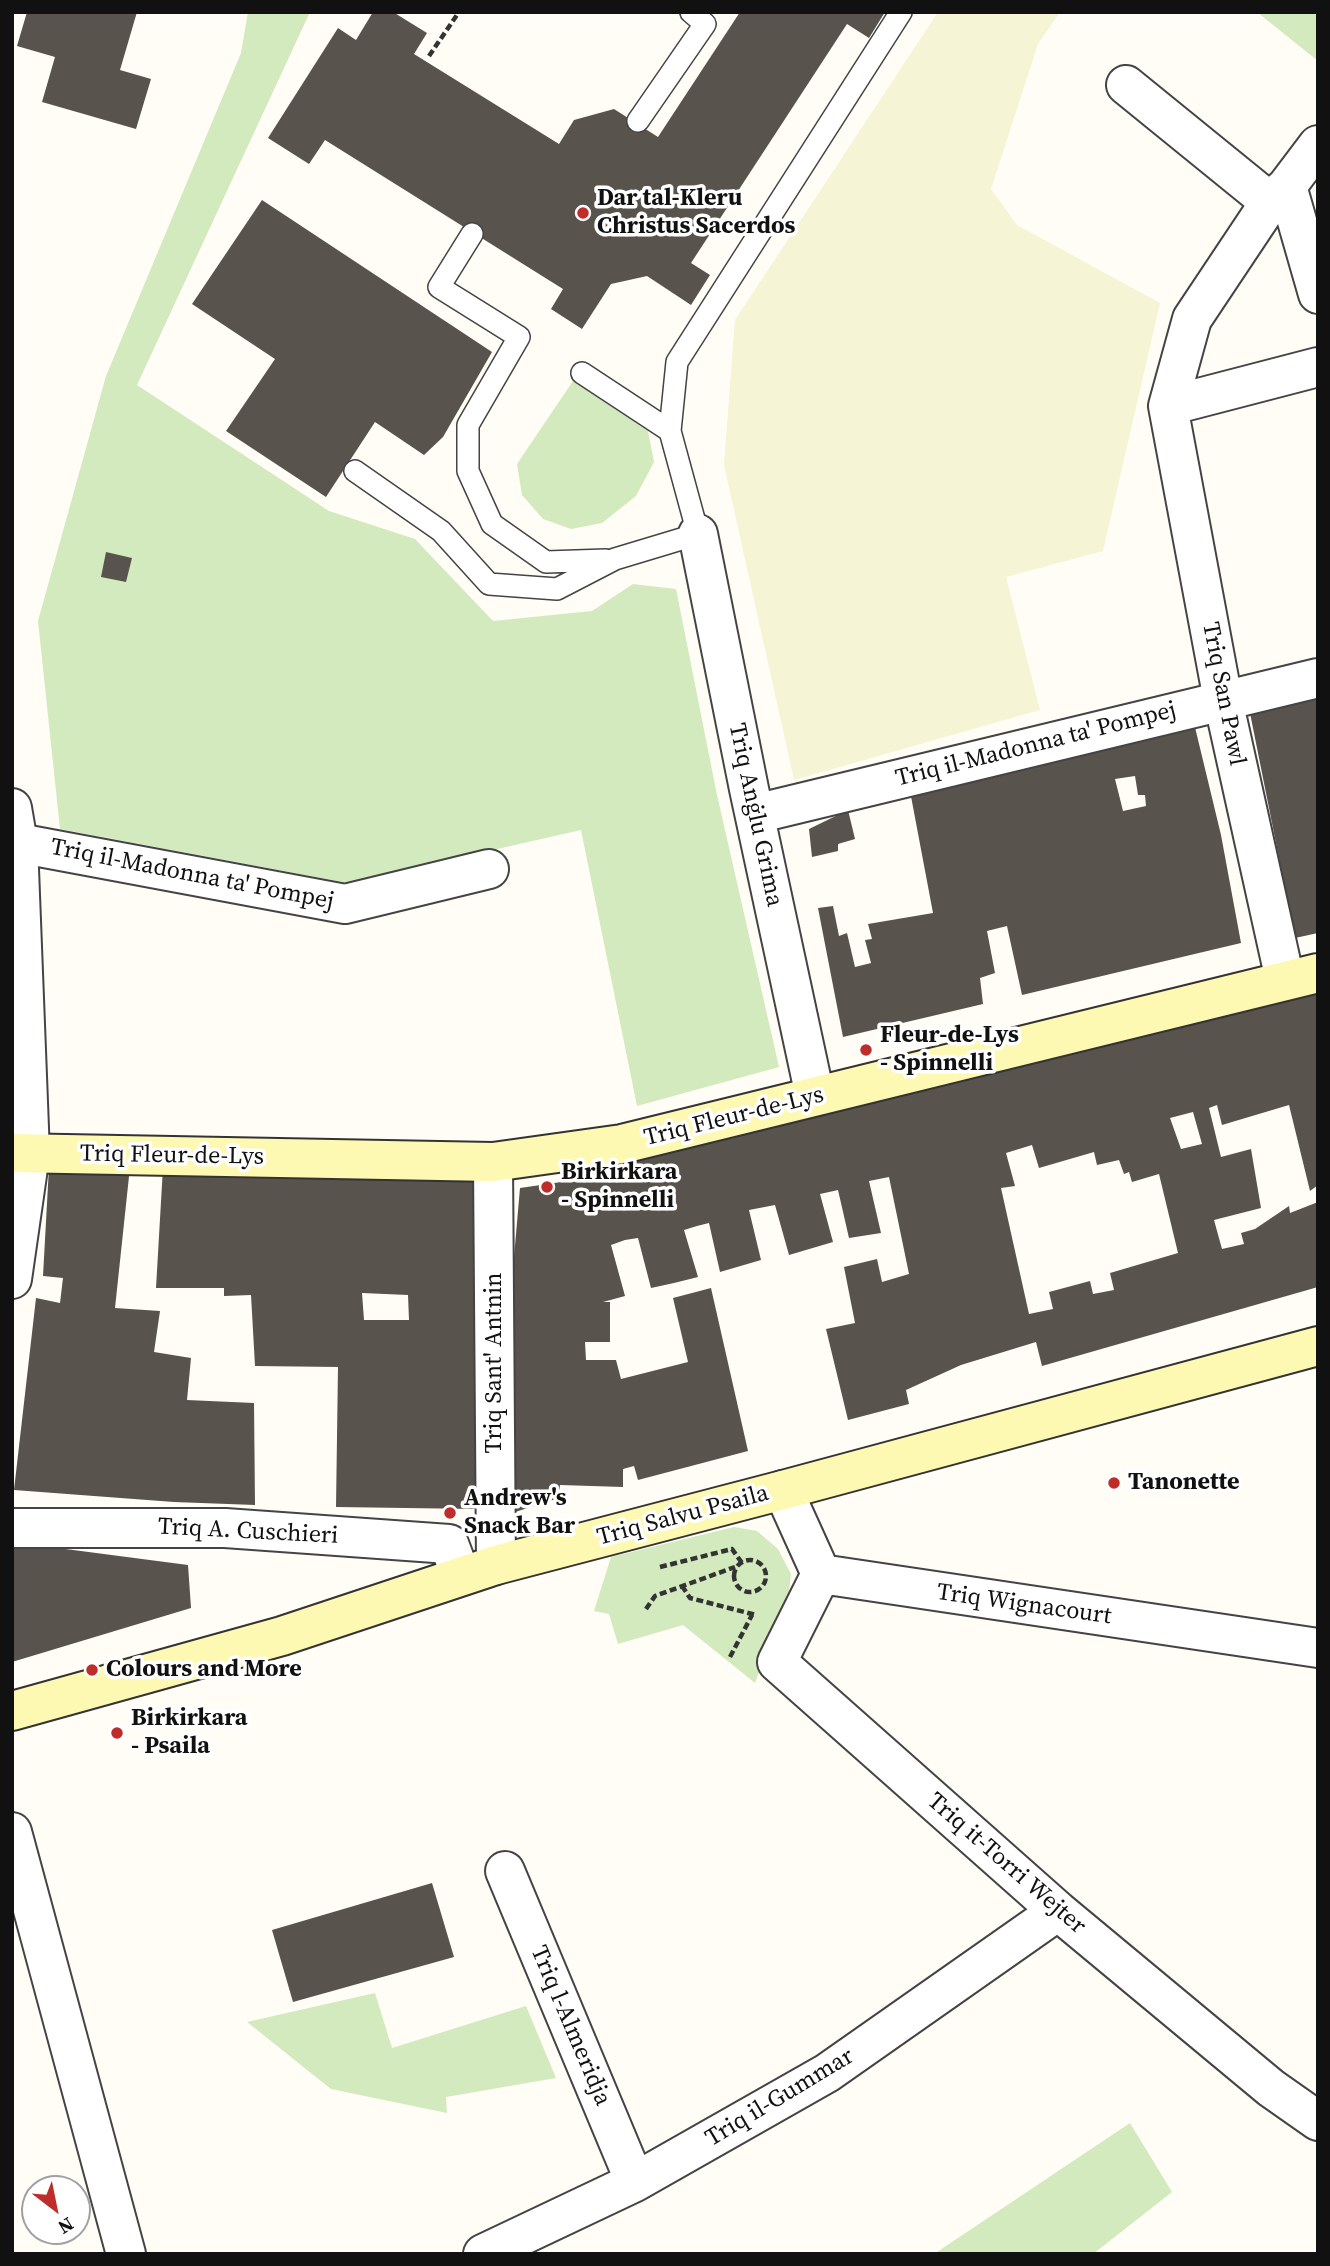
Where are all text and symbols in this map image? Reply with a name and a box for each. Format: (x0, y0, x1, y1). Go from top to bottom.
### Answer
place label: Dar tal-Kleru Christus Sacerdos (597, 185, 795, 241)
marker: Dar tal-Kleru Christus Sacerdos (575, 205, 591, 221)
street label: Triq San Pawl (1195, 620, 1251, 768)
street label: Triq il-Madonna ta' Pompej (893, 696, 1179, 794)
street label: Triq Anġlu Grima (722, 721, 788, 909)
street label: Triq il-Madonna ta' Pompej (48, 833, 336, 917)
place label: Fleur-de-Lys - Spinnelli (880, 1022, 1019, 1078)
marker: Fleur-de-Lys - Spinnelli (858, 1042, 874, 1058)
street label: Triq Fleur-de-Lys (641, 1081, 827, 1153)
street label: Triq Fleur-de-Lys (80, 1140, 264, 1172)
place label: Birkirkara - Spinnelli (561, 1159, 678, 1215)
marker: Birkirkara - Spinnelli (539, 1179, 555, 1195)
street label: Triq Sant' Antnin (481, 1272, 509, 1454)
place label: Tanonette (1128, 1469, 1240, 1497)
marker: Tanonette (1106, 1475, 1122, 1491)
street label: Triq Salvu Psaila (594, 1479, 772, 1553)
place label: Andrew's Snack Bar (464, 1485, 575, 1541)
marker: Andrew's Snack Bar (442, 1505, 458, 1521)
street label: Triq A. Cuschieri (157, 1513, 339, 1551)
street label: Triq Wignacourt (935, 1578, 1113, 1632)
place label: Colours and More (106, 1656, 302, 1684)
marker: Colours and More (84, 1662, 100, 1678)
place label: Birkirkara - Psaila (131, 1705, 248, 1761)
marker: Birkirkara - Psaila (109, 1725, 125, 1741)
street label: Triq it-Torri Wejter (921, 1787, 1091, 1941)
street label: Triq l-Almeridja (523, 1942, 617, 2110)
street label: Triq il-Gummar (701, 2042, 859, 2154)
north arrow (21, 2175, 91, 2245)
text: N (53, 2211, 79, 2241)

